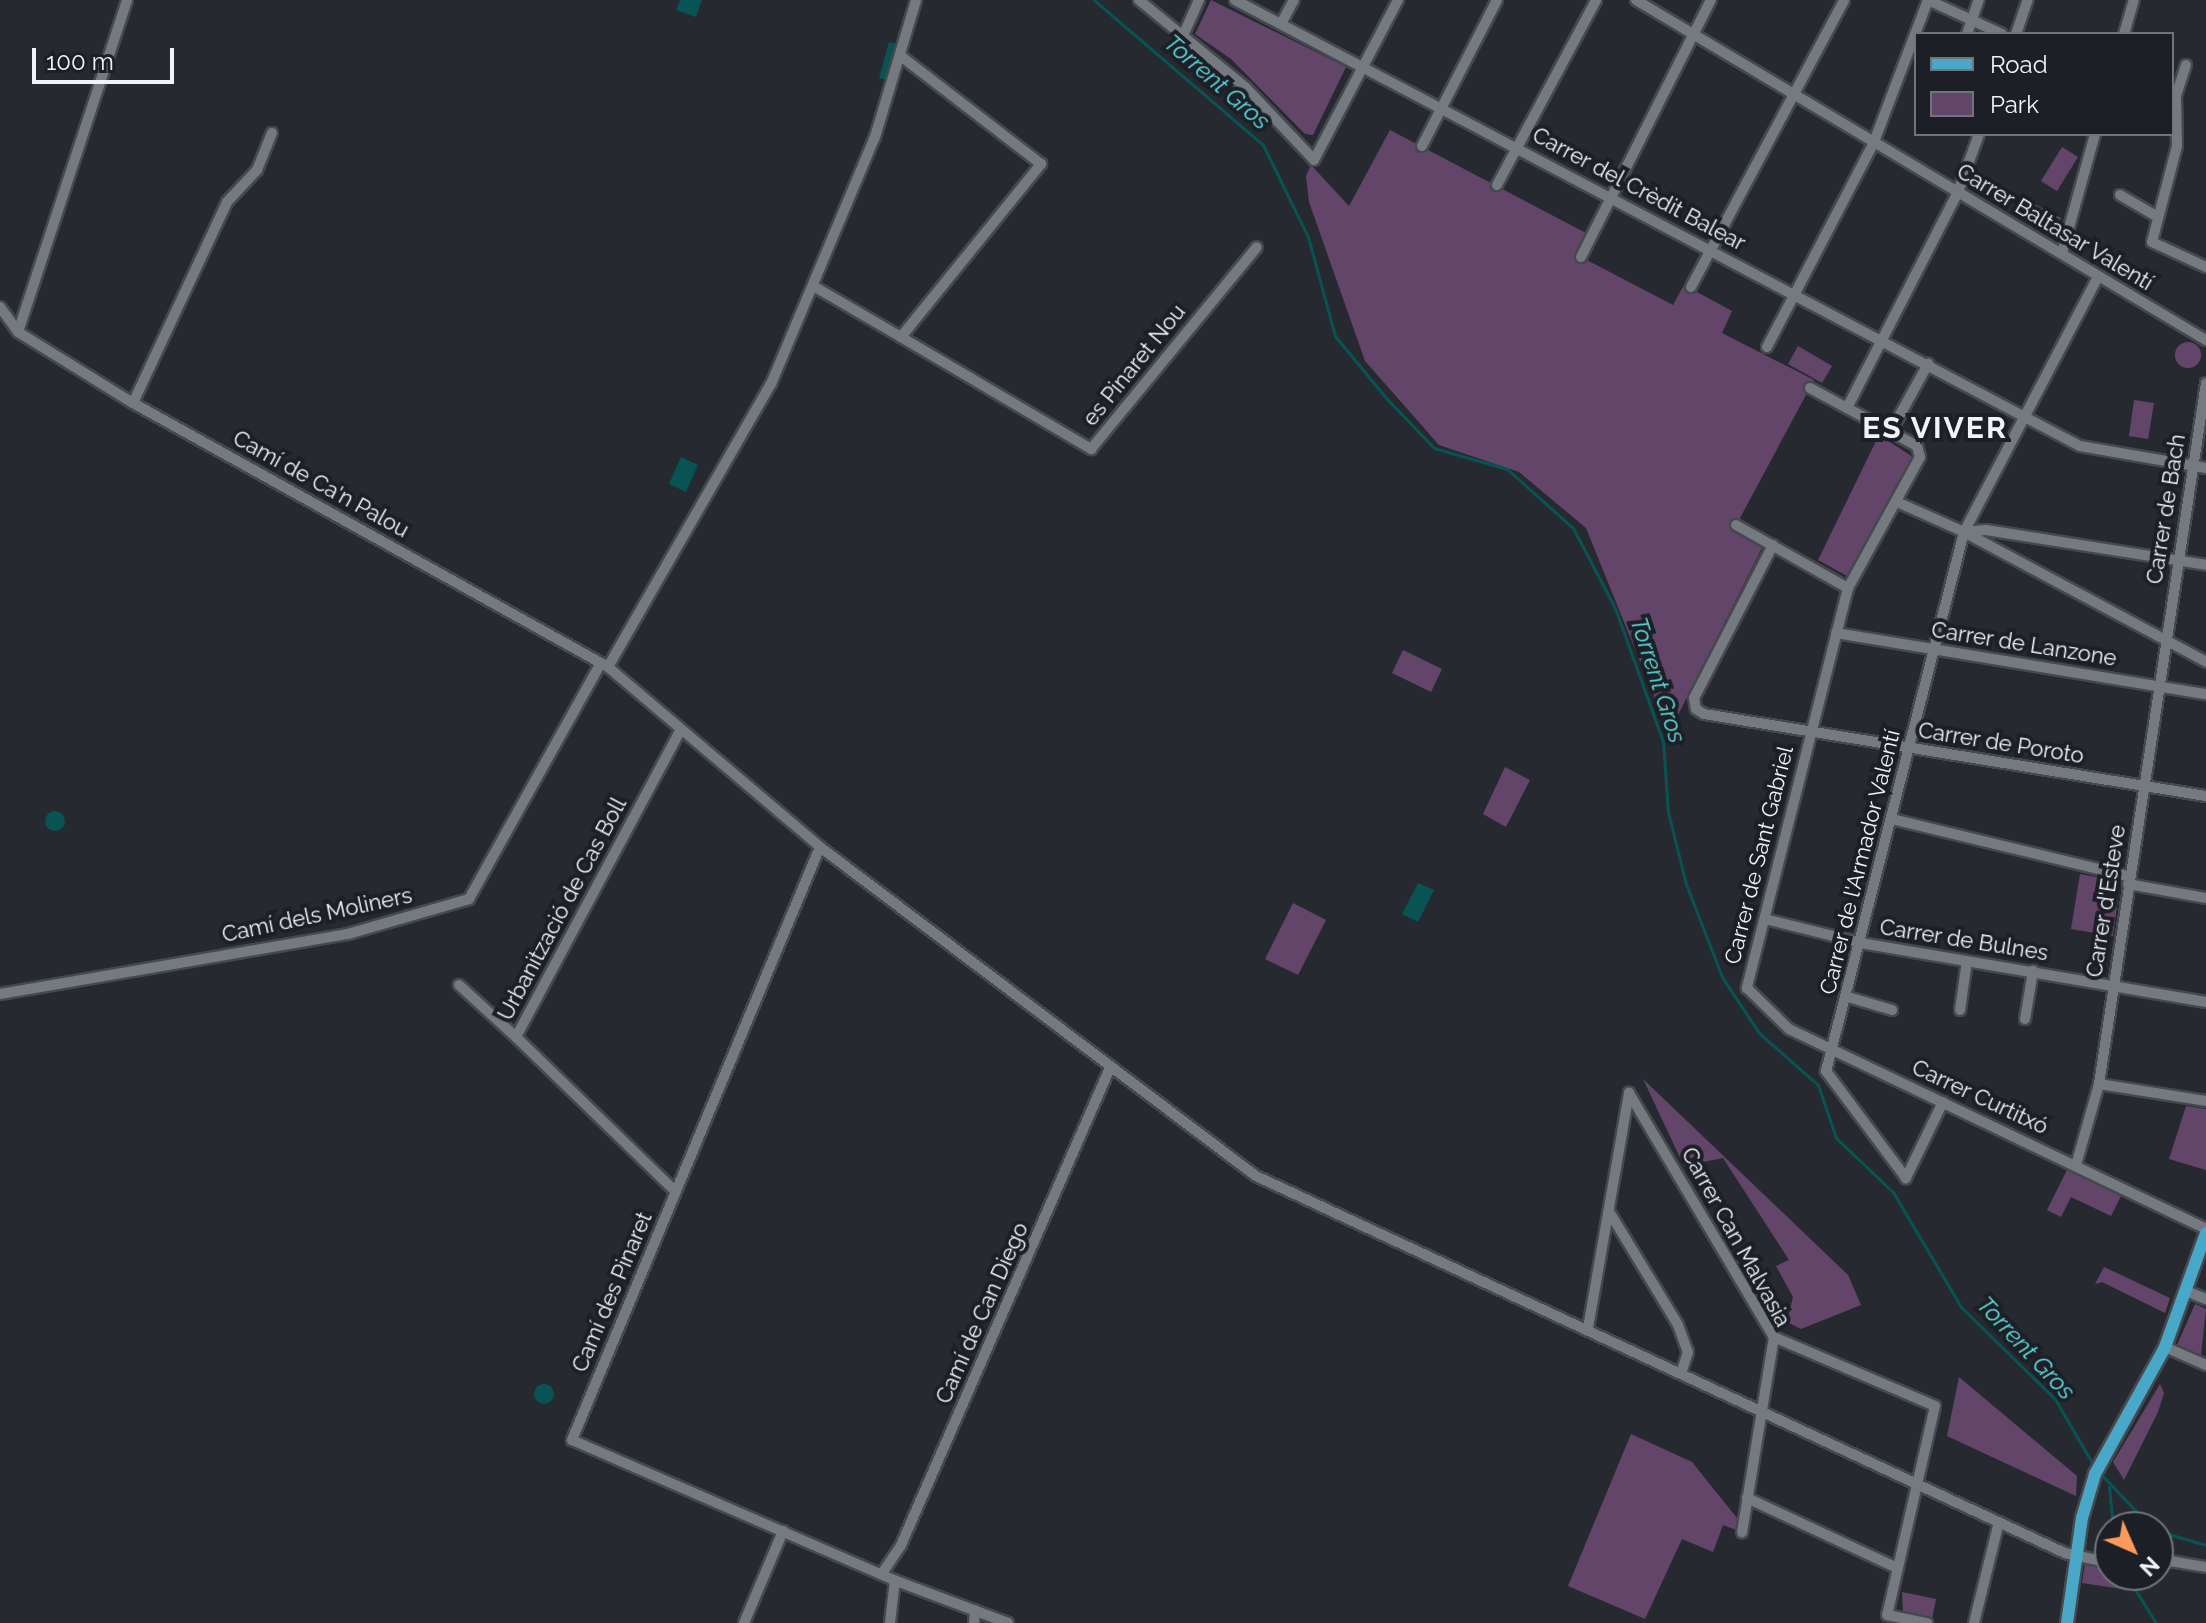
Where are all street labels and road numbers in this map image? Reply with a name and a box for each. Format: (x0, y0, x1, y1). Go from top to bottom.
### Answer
street label: Carrer del Crèdit Balear (1527, 121, 1751, 257)
street label: Carrer Baltasar Valentí (1951, 158, 2159, 296)
street label: es Pinaret Nou (1077, 299, 1191, 431)
street label: Camí de Ca'n Palou (228, 425, 414, 543)
street label: Carrer de Bach (2141, 432, 2191, 586)
street label: Carrer de Lanzone (1929, 616, 2119, 672)
street label: Carrer de Poroto (1916, 717, 2086, 769)
street label: Carrer de l'Armador Valentí (1814, 726, 1906, 998)
street label: Carrer de Sant Gabriel (1719, 743, 1799, 967)
street label: Urbanització de Cas Boll (492, 793, 632, 1025)
street label: Carrer d'Esteve (2081, 823, 2131, 979)
street label: Camí dels Moliners (220, 882, 414, 948)
street label: Carrer de Bulnes (1878, 914, 2050, 966)
street label: Carrer Curtitxó (1908, 1054, 2052, 1140)
street label: Carrer Can Malvasia (1676, 1142, 1796, 1332)
street label: Camí des Pinaret (566, 1208, 658, 1376)
street label: Camí de Can Diego (930, 1218, 1034, 1408)

